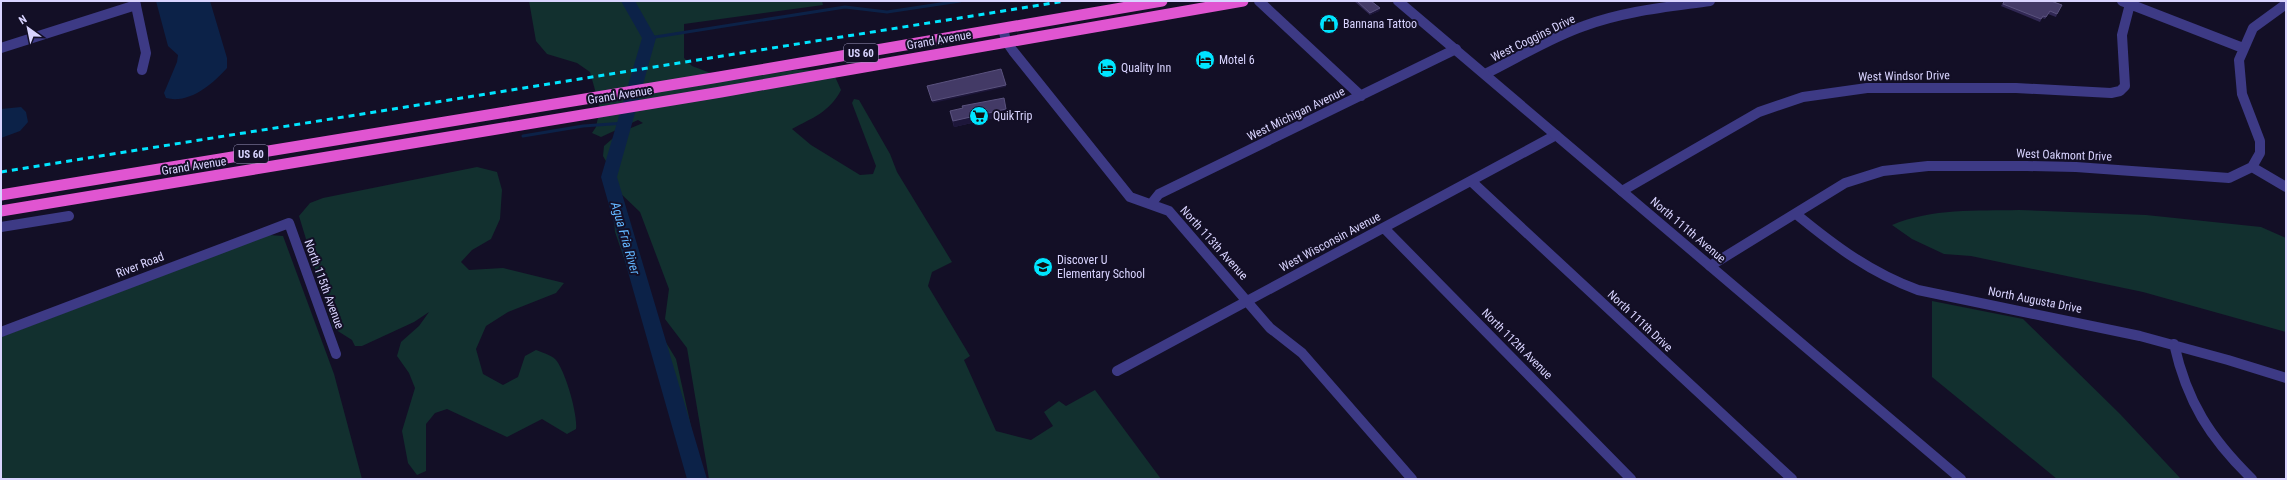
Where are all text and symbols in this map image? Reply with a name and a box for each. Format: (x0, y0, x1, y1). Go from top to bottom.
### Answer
north arrow (8, 8, 48, 48)
street label: West Coggins Drive (1489, 11, 1578, 64)
text: N (16, 13, 29, 27)
shop icon: Bannana Tattoo (1318, 13, 1340, 35)
place label: Bannana Tattoo (1343, 17, 1417, 31)
street label: Grand Avenue (906, 27, 973, 53)
road number: US 60 (844, 44, 878, 62)
hotel icon: Motel 6 (1194, 49, 1216, 71)
place label: Motel 6 (1219, 53, 1255, 67)
hotel icon: Quality Inn (1096, 57, 1118, 79)
place label: Quality Inn (1121, 61, 1171, 75)
street label: West Windsor Drive (1858, 68, 1950, 84)
street label: Grand Avenue (587, 83, 654, 107)
street label: West Michigan Avenue (1245, 84, 1348, 144)
supermarket icon: QuikTrip (968, 105, 990, 127)
place label: QuikTrip (993, 109, 1032, 123)
road number: US 60 (234, 145, 268, 163)
street label: West Oakmont Drive (2016, 146, 2113, 164)
street label: Grand Avenue (161, 154, 228, 178)
street label: North 111th Avenue (1648, 194, 1729, 266)
water label: Agua Fria River (608, 199, 643, 277)
street label: North 113th Avenue (1177, 203, 1251, 283)
street label: West Wisconsin Avenue (1277, 209, 1383, 275)
street label: North 115th Avenue (301, 237, 347, 331)
street label: River Road (114, 249, 166, 281)
place label: Discover U Elementary School (1057, 253, 1145, 281)
school or university icon: Discover U Elementary School (1032, 256, 1054, 278)
street label: North Augusta Drive (1987, 284, 2083, 316)
street label: North 111th Drive (1605, 287, 1676, 355)
street label: North 112th Avenue (1479, 306, 1555, 382)

